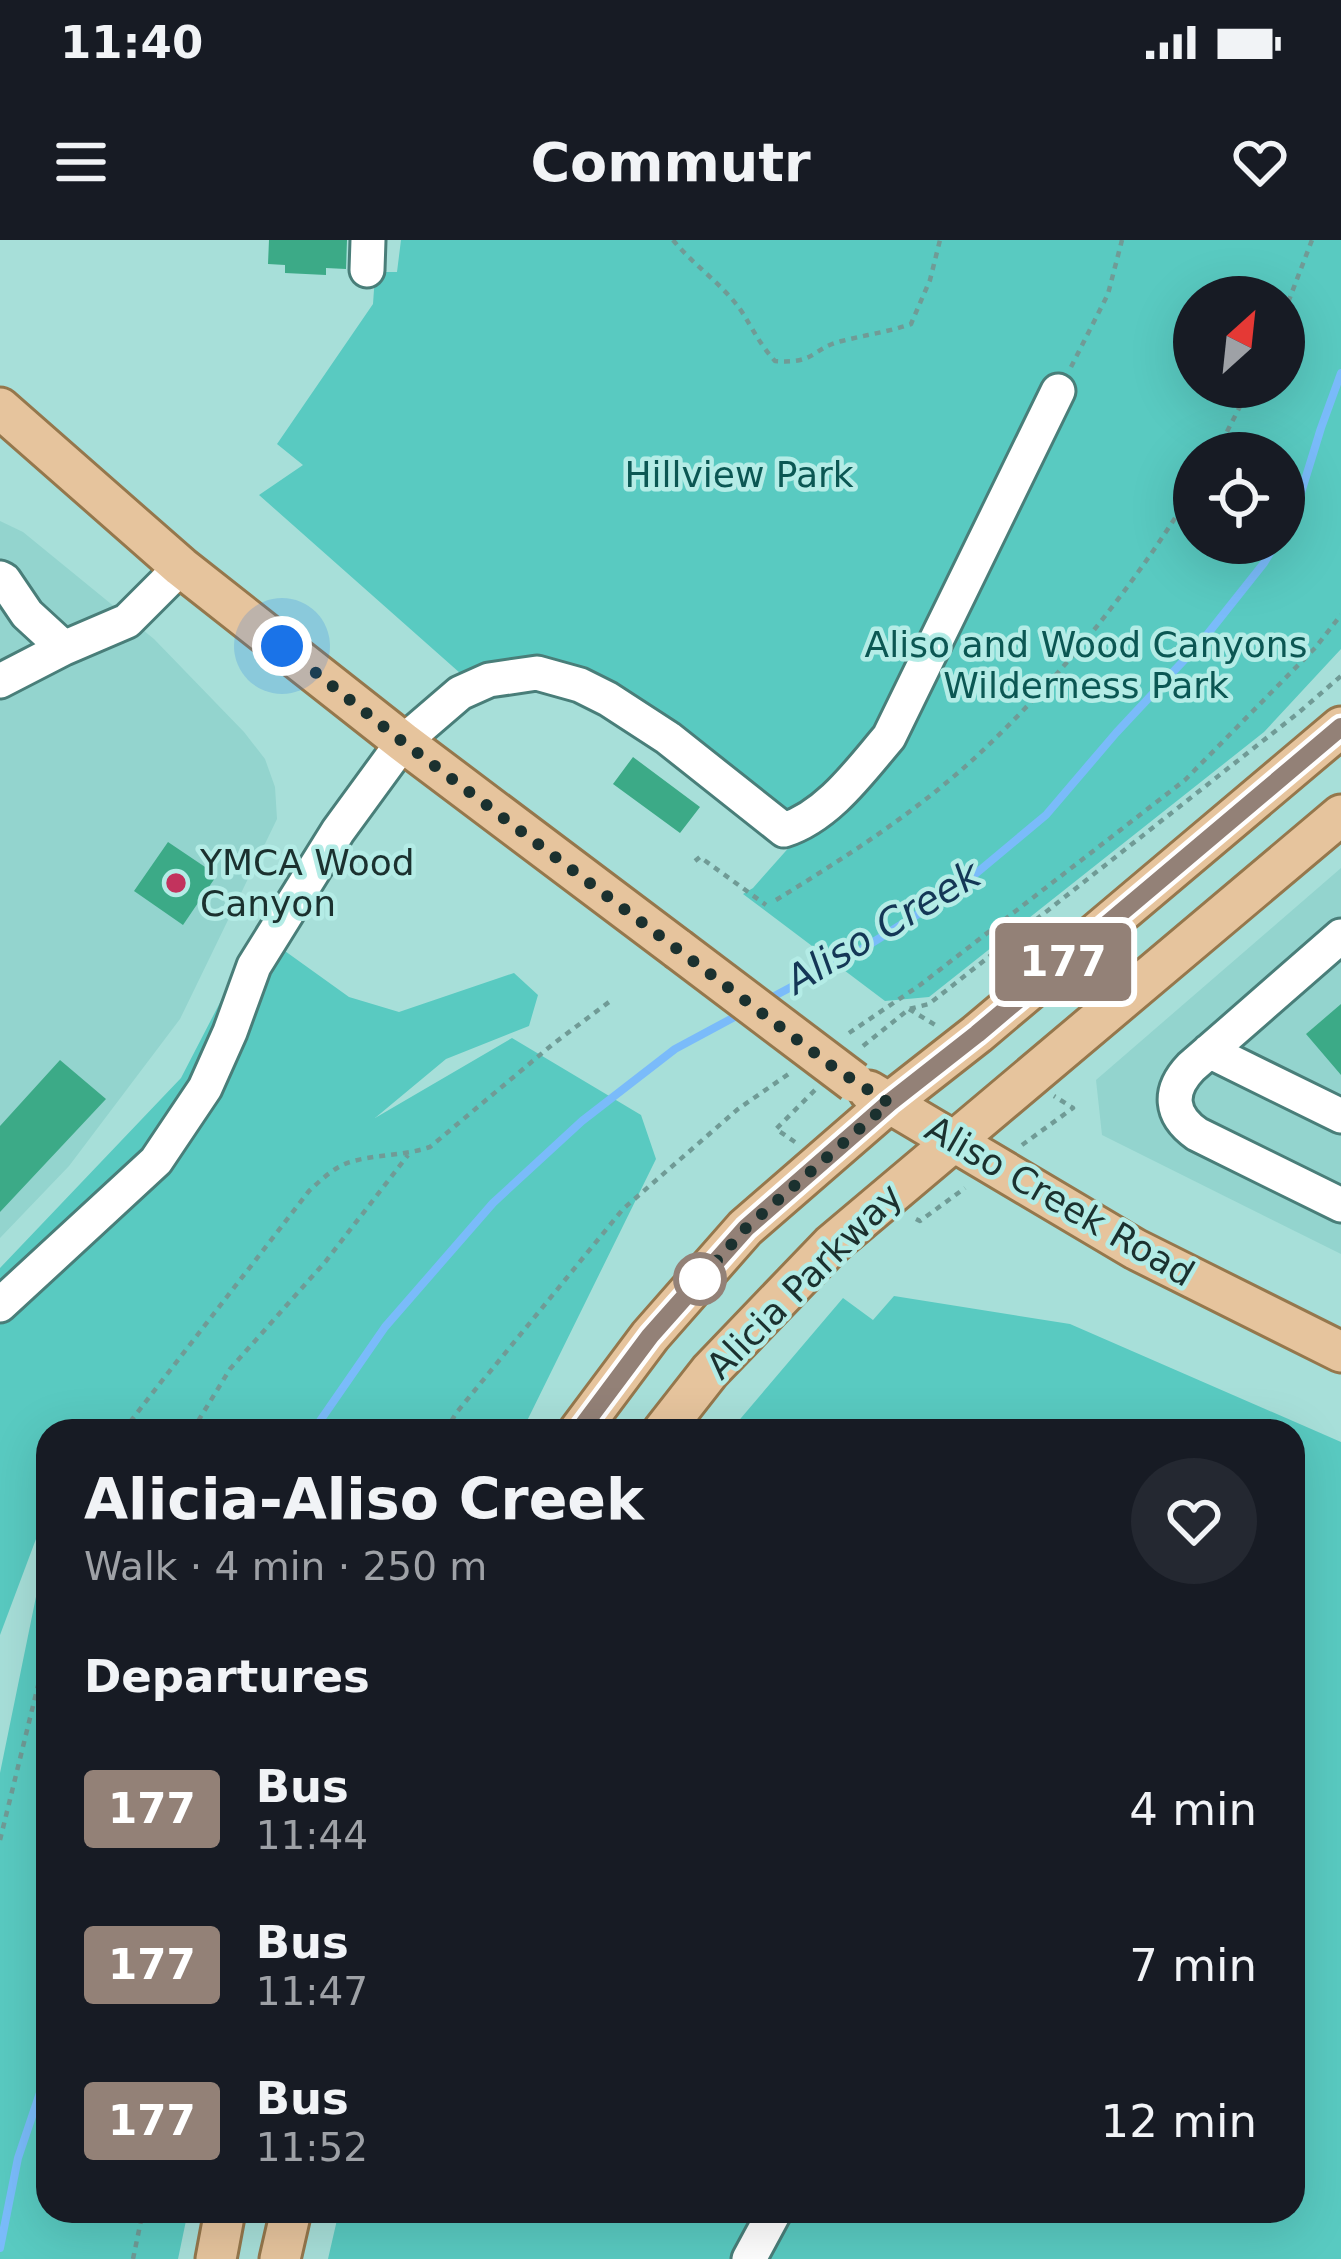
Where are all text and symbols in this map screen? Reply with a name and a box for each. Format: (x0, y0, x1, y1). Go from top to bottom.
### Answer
text: 11:40 (60, 16, 203, 69)
icon: menu (48, 129, 114, 195)
icon: heart (1227, 129, 1293, 195)
text: Commutr (530, 131, 811, 194)
north arrow (1173, 276, 1305, 408)
map controls (1173, 276, 1305, 564)
button: locate (1173, 432, 1305, 564)
park label: Hillview Park (624, 454, 854, 495)
your location (252, 616, 312, 676)
park label: Aliso and Wood Canyons Wilderness Park (865, 624, 1307, 706)
place label: YMCA Wood Canyon (199, 842, 415, 924)
water label: Aliso Creek (775, 851, 990, 1004)
marker: YMCA Wood Canyon (163, 870, 189, 896)
line badge: 177 (994, 923, 1132, 1001)
text: 177 (1019, 937, 1107, 986)
street label: Aliso Creek Road (919, 1108, 1201, 1294)
street label: Alicia Parkway (698, 1175, 910, 1387)
unlabelled marker (675, 1254, 725, 1304)
button: heart (1131, 1458, 1257, 1584)
text: Alicia-Aliso Creek (84, 1466, 644, 1532)
text: Walk · 4 min · 250 m (84, 1544, 487, 1589)
text: Departures (84, 1650, 370, 1703)
text: Bus (256, 1760, 349, 1813)
text: 4 min (1129, 1783, 1257, 1836)
text: 177 (108, 1784, 196, 1833)
text: 11:44 (256, 1813, 368, 1858)
text: Bus (256, 1916, 349, 1969)
text: 7 min (1129, 1939, 1257, 1992)
text: 177 (108, 1940, 196, 1989)
text: 11:47 (256, 1969, 368, 2014)
text: Bus (256, 2072, 349, 2125)
text: 12 min (1101, 2095, 1257, 2148)
text: 177 (108, 2096, 196, 2145)
text: 11:52 (256, 2125, 368, 2170)

